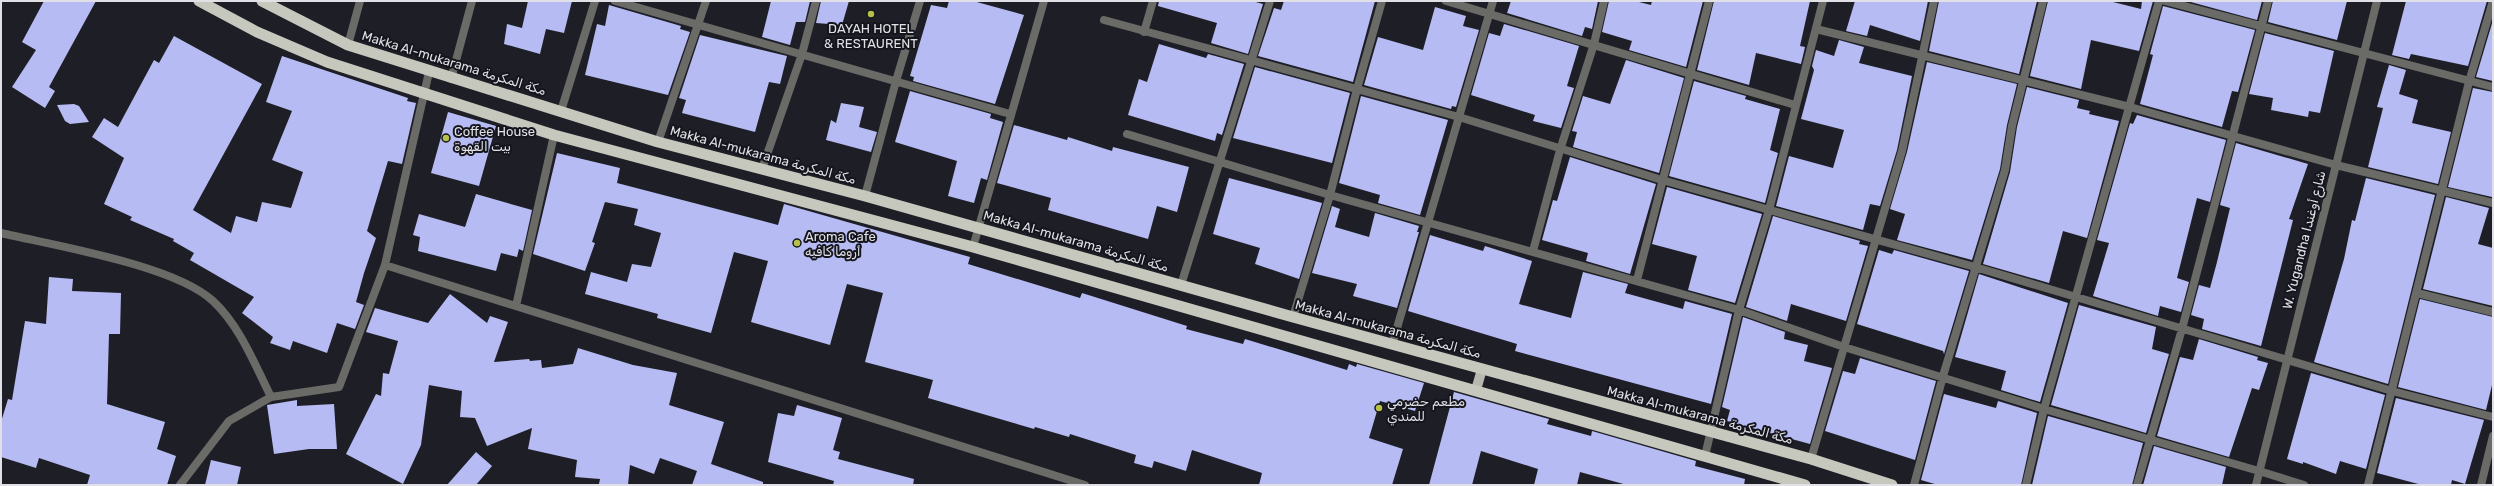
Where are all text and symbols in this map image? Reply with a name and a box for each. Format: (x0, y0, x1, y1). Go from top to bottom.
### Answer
marker: DAYAH HOTEL & RESTAURENT (866, 9, 876, 19)
place label: DAYAH HOTEL & RESTAURENT (824, 21, 918, 51)
street label: Makka Al-mukarama مكة المكرمة (360, 28, 548, 99)
street label: Makka Al-mukarama مكة المكرمة (668, 123, 858, 188)
place label: Coffee House بيت القهوة (454, 124, 535, 155)
marker: Coffee House بيت القهوة (441, 133, 451, 143)
street label: W. Yugandha شارع أوغندا (2280, 169, 2330, 311)
street label: Makka Al-mukarama مكة المكرمة (982, 207, 1170, 276)
place label: Aroma Cafe أروما كافيه (805, 229, 876, 260)
marker: Aroma Cafe أروما كافيه (792, 238, 802, 248)
street label: Makka Al-mukarama مكة المكرمة (1293, 297, 1483, 362)
street label: Makka Al-mukarama مكة المكرمة (1605, 383, 1795, 448)
place label: مطعم حضرمي للمندي (1387, 394, 1465, 426)
marker: مطعم حضرمي للمندي (1374, 403, 1384, 413)

